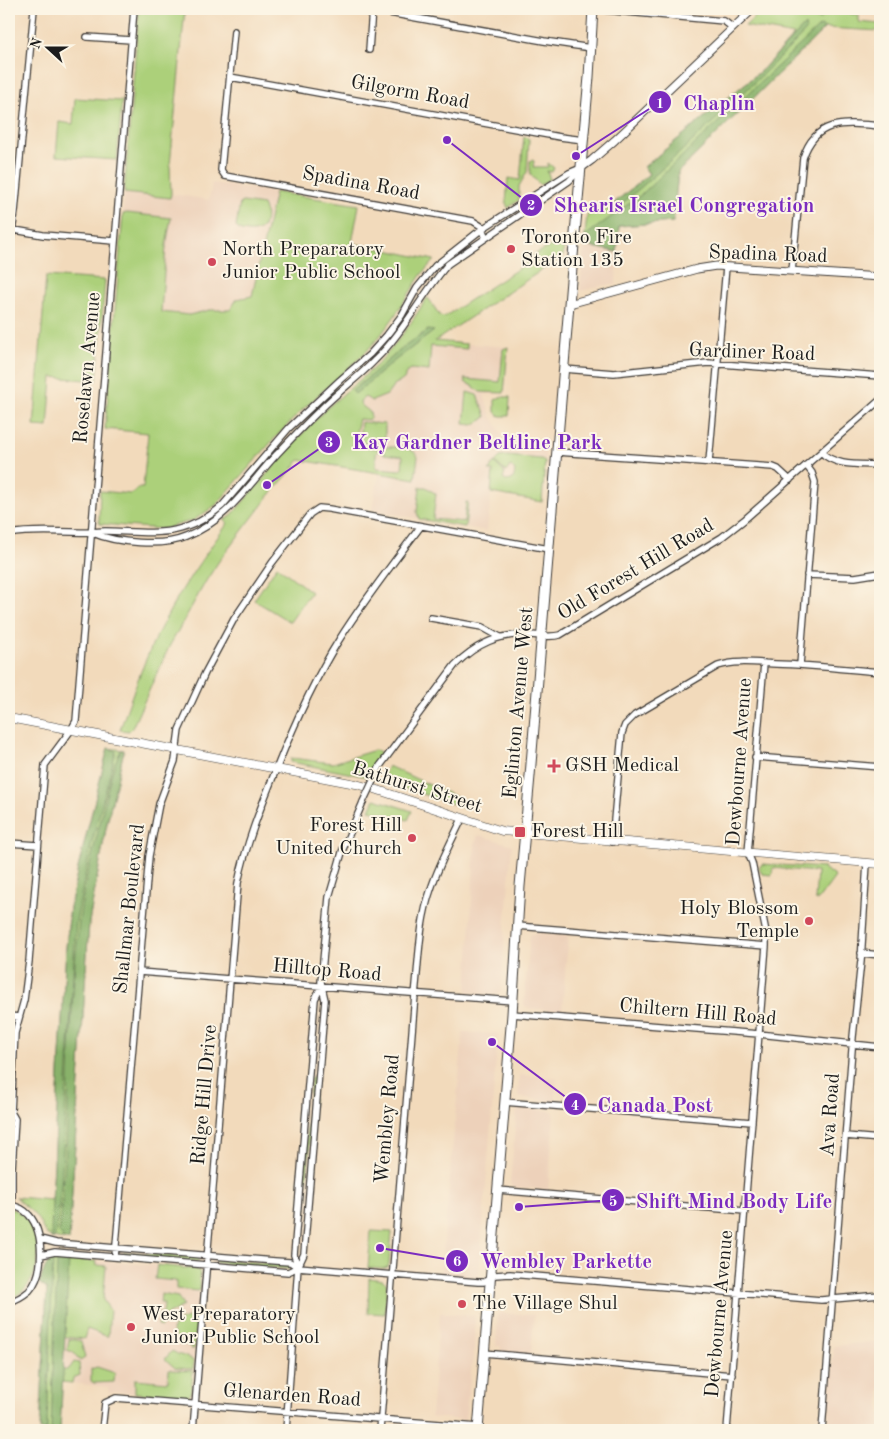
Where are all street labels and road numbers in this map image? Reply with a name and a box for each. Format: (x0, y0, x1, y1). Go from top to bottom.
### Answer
street label: Gilgorm Road (349, 73, 471, 113)
street label: Spadina Road (301, 164, 421, 204)
street label: Spadina Road (708, 243, 828, 267)
street label: Roselawn Avenue (71, 291, 105, 445)
street label: Gardiner Road (688, 341, 816, 365)
street label: Old Forest Hill Road (554, 516, 718, 624)
street label: Eglinton Avenue West (501, 606, 537, 800)
street label: Dewbourne Avenue (724, 677, 756, 847)
street label: Bathurst Street (350, 759, 484, 817)
street label: Shallmar Boulevard (111, 823, 149, 995)
street label: Hilltop Road (272, 956, 382, 986)
street label: Chiltern Hill Road (618, 996, 778, 1030)
street label: Ridge Hill Drive (189, 1024, 221, 1166)
street label: Wembley Road (372, 1053, 404, 1185)
street label: Ava Road (818, 1072, 844, 1158)
street label: Dewbourne Avenue (703, 1229, 737, 1399)
street label: Glenarden Road (222, 1381, 362, 1411)

